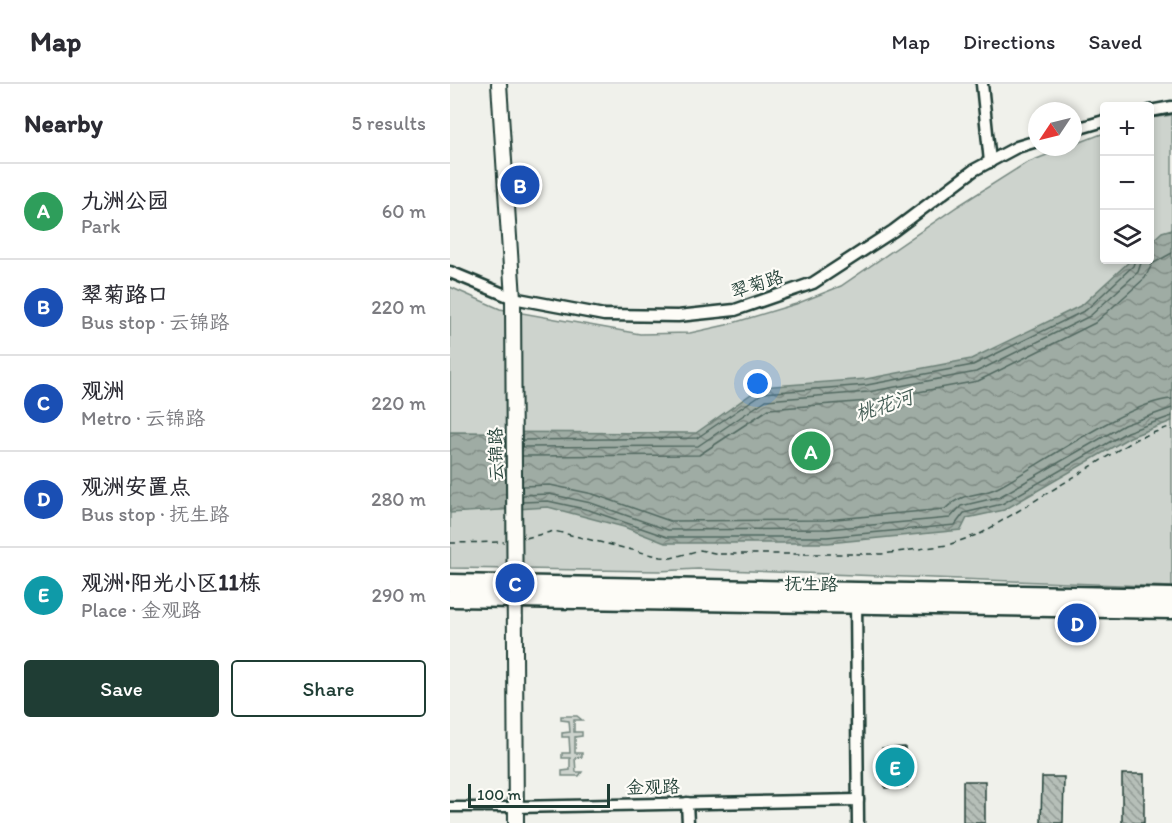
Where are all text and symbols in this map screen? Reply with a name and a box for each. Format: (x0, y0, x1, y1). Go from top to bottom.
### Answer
text: Map (30, 24, 81, 58)
text: Map (892, 29, 930, 54)
text: Directions (963, 29, 1055, 54)
text: Saved (1088, 29, 1142, 54)
north arrow (1028, 102, 1082, 156)
map controls (1100, 102, 1154, 264)
button: + (1100, 102, 1154, 156)
text: Nearby (24, 107, 103, 139)
text: 5 results (352, 111, 426, 135)
button: − (1100, 156, 1154, 210)
pin: B (500, 162, 540, 208)
text: 九洲公园 (81, 187, 169, 214)
text: A (37, 199, 50, 223)
text: 60 m (382, 199, 426, 223)
button: layers (1100, 210, 1154, 264)
text: Park (81, 214, 120, 238)
street label: 翠菊路 (728, 265, 786, 303)
text: 翠菊路口 (81, 281, 169, 308)
text: B (37, 295, 50, 319)
text: 220 m (371, 295, 426, 319)
text: Bus stop · 云锦路 (81, 310, 229, 334)
your location (743, 369, 772, 398)
text: 观洲 (81, 377, 125, 404)
water label: 桃花河 (852, 383, 919, 426)
text: C (37, 391, 50, 415)
text: 220 m (371, 391, 426, 415)
text: Metro · 云锦路 (81, 406, 205, 430)
street label: 云锦路 (485, 427, 507, 481)
pin: A (792, 428, 830, 473)
text: 观洲安置点 (81, 473, 191, 500)
text: D (37, 487, 50, 511)
text: 280 m (371, 487, 426, 511)
text: Bus stop · 抚生路 (81, 502, 229, 526)
pin: C (496, 560, 534, 606)
text: 观洲·阳光小区11栋 (81, 569, 261, 596)
street label: 抚生路 (784, 573, 838, 595)
text: E (38, 583, 49, 607)
text: 290 m (371, 583, 426, 607)
text: Place · 金观路 (81, 598, 201, 622)
pin: D (1058, 600, 1096, 646)
button: Save (24, 660, 219, 717)
button: Share (231, 660, 426, 717)
pin: E (876, 744, 914, 790)
street label: 金观路 (626, 776, 680, 798)
scale bar (468, 781, 610, 808)
text: 100 m (477, 785, 521, 804)

